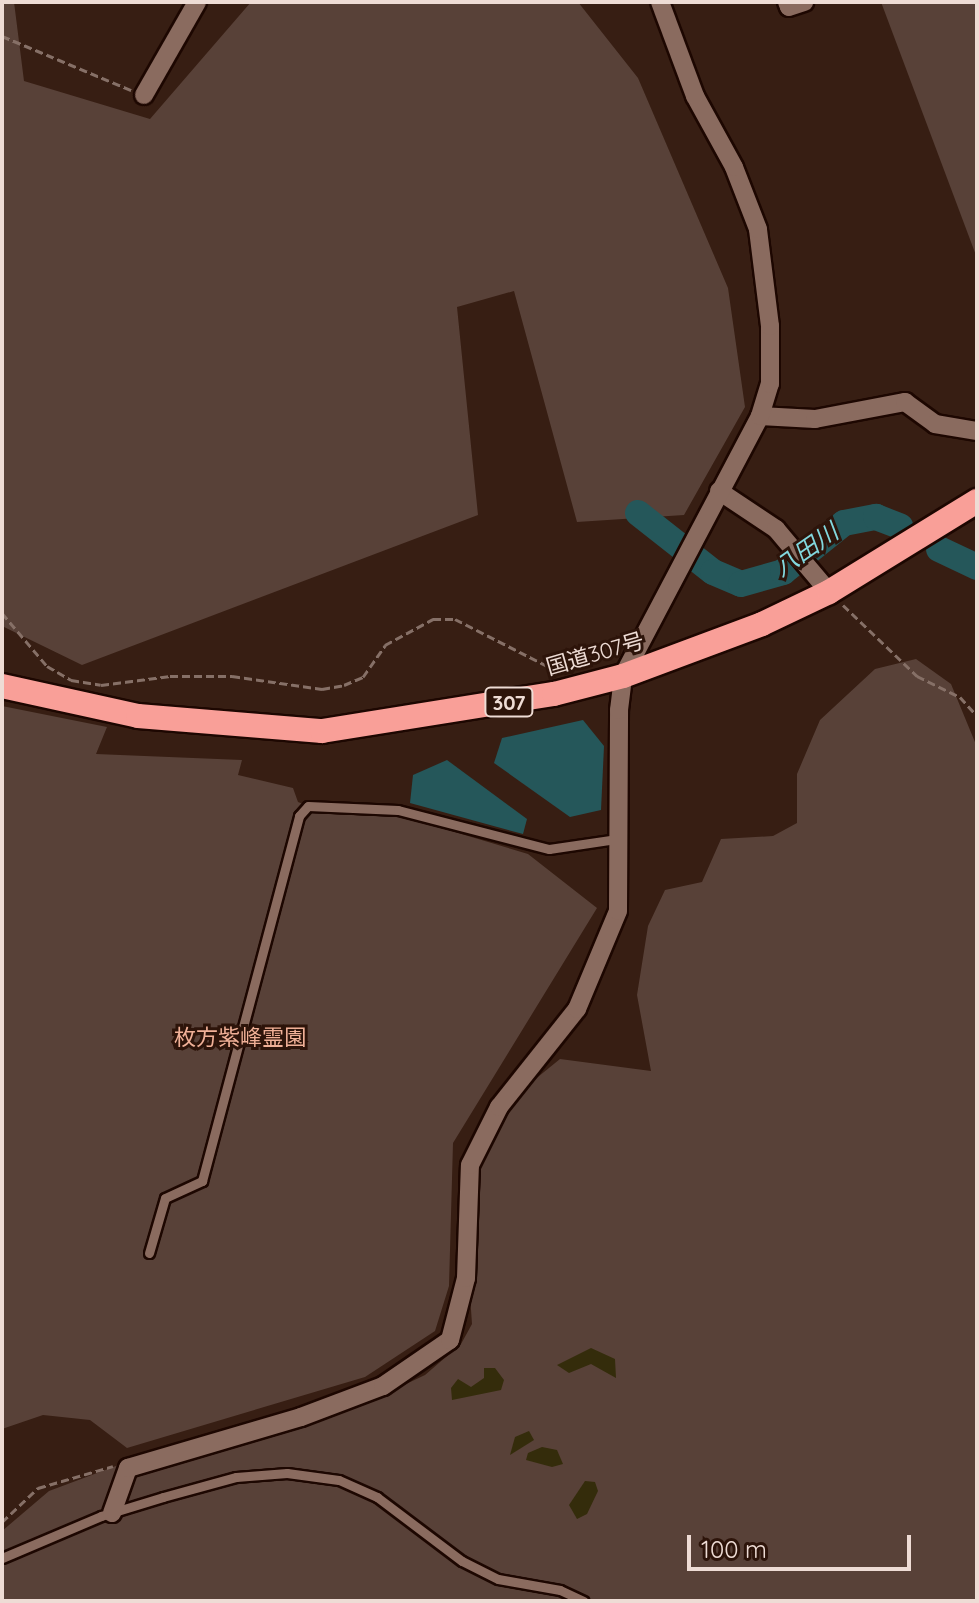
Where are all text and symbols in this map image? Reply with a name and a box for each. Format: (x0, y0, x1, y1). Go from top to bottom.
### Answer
water label: 八田川 (768, 518, 844, 582)
street label: 国道307号 (543, 627, 647, 681)
road number: 307 (483, 686, 535, 718)
park label: 枚方紫峰霊園 (174, 1025, 306, 1051)
scale bar (691, 1519, 915, 1569)
text: 100 m (701, 1534, 767, 1564)

